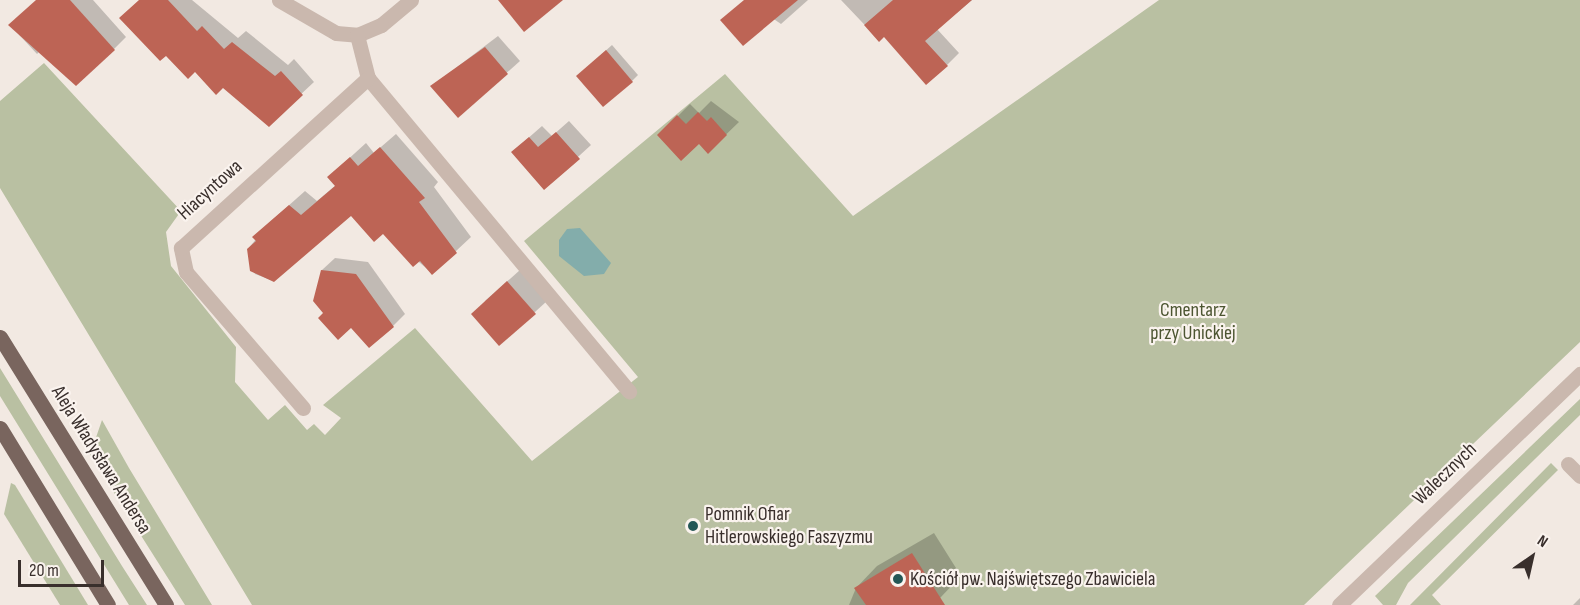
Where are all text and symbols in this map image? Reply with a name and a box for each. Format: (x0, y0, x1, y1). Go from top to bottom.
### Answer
street label: Hiacyntowa (173, 155, 247, 225)
park label: Cmentarz przy Unickiej (1150, 299, 1236, 346)
street label: Aleja Władysława Andersa (46, 382, 156, 538)
street label: Walecznych (1408, 438, 1482, 510)
place label: Pomnik Ofiar Hitlerowskiego Faszyzmu (705, 502, 873, 549)
marker: Pomnik Ofiar Hitlerowskiego Faszyzmu (686, 519, 700, 533)
north arrow (1502, 527, 1562, 587)
text: N (1533, 531, 1551, 552)
scale bar (21, 548, 106, 586)
text: 20 m (29, 560, 59, 581)
place label: Kościół pw. Najświętszego Zbawiciela (910, 567, 1155, 591)
marker: Kościół pw. Najświętszego Zbawiciela (891, 572, 905, 586)

